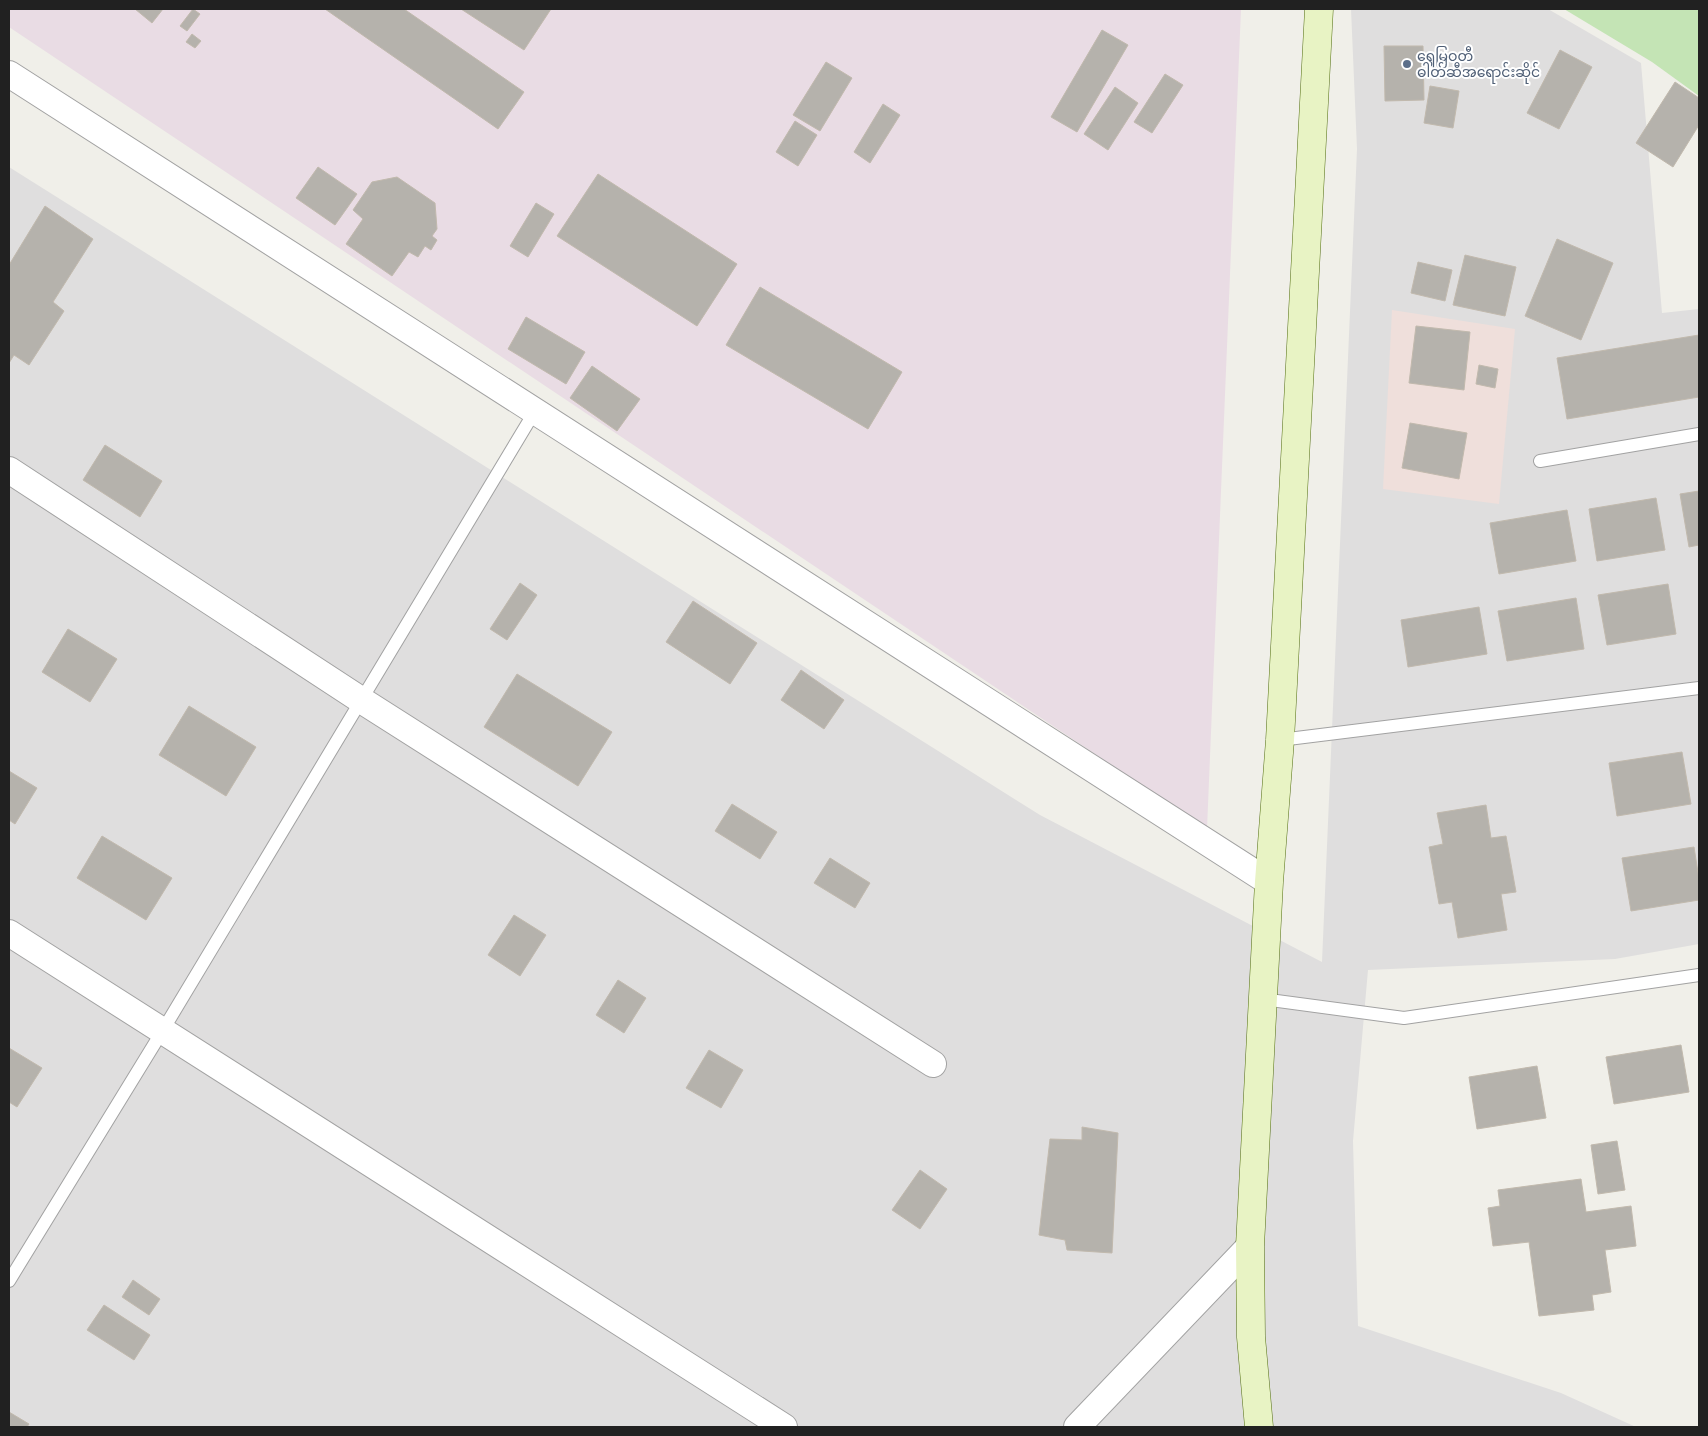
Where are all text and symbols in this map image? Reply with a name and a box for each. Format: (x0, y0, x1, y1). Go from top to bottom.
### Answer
place label: ရွှေမြဝတီ ဓါတ်ဆီအရောင်းဆိုင် (1417, 46, 1540, 84)
marker: ရွှေမြဝတီ ဓါတ်ဆီအရောင်းဆိုင် (1401, 58, 1413, 70)

